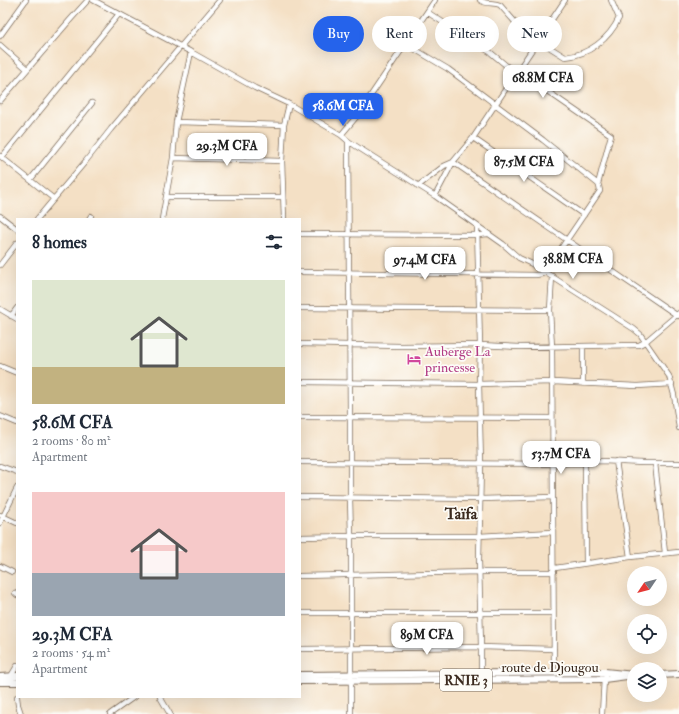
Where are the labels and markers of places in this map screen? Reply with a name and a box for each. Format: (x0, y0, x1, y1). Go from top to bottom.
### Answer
pin: 68.8M CFA (497, 65, 589, 99)
pin: 58.6M CFA (297, 93, 389, 127)
pin: 29.3M CFA (181, 133, 273, 167)
pin: 87.5M CFA (478, 149, 570, 183)
pin: 38.8M CFA (527, 246, 619, 280)
pin: 97.4M CFA (379, 247, 471, 281)
place label: Auberge La princesse (424, 343, 491, 377)
hotel icon: Auberge La princesse (406, 351, 422, 367)
pin: 53.7M CFA (515, 441, 607, 475)
pin: 89M CFA (390, 622, 464, 656)

